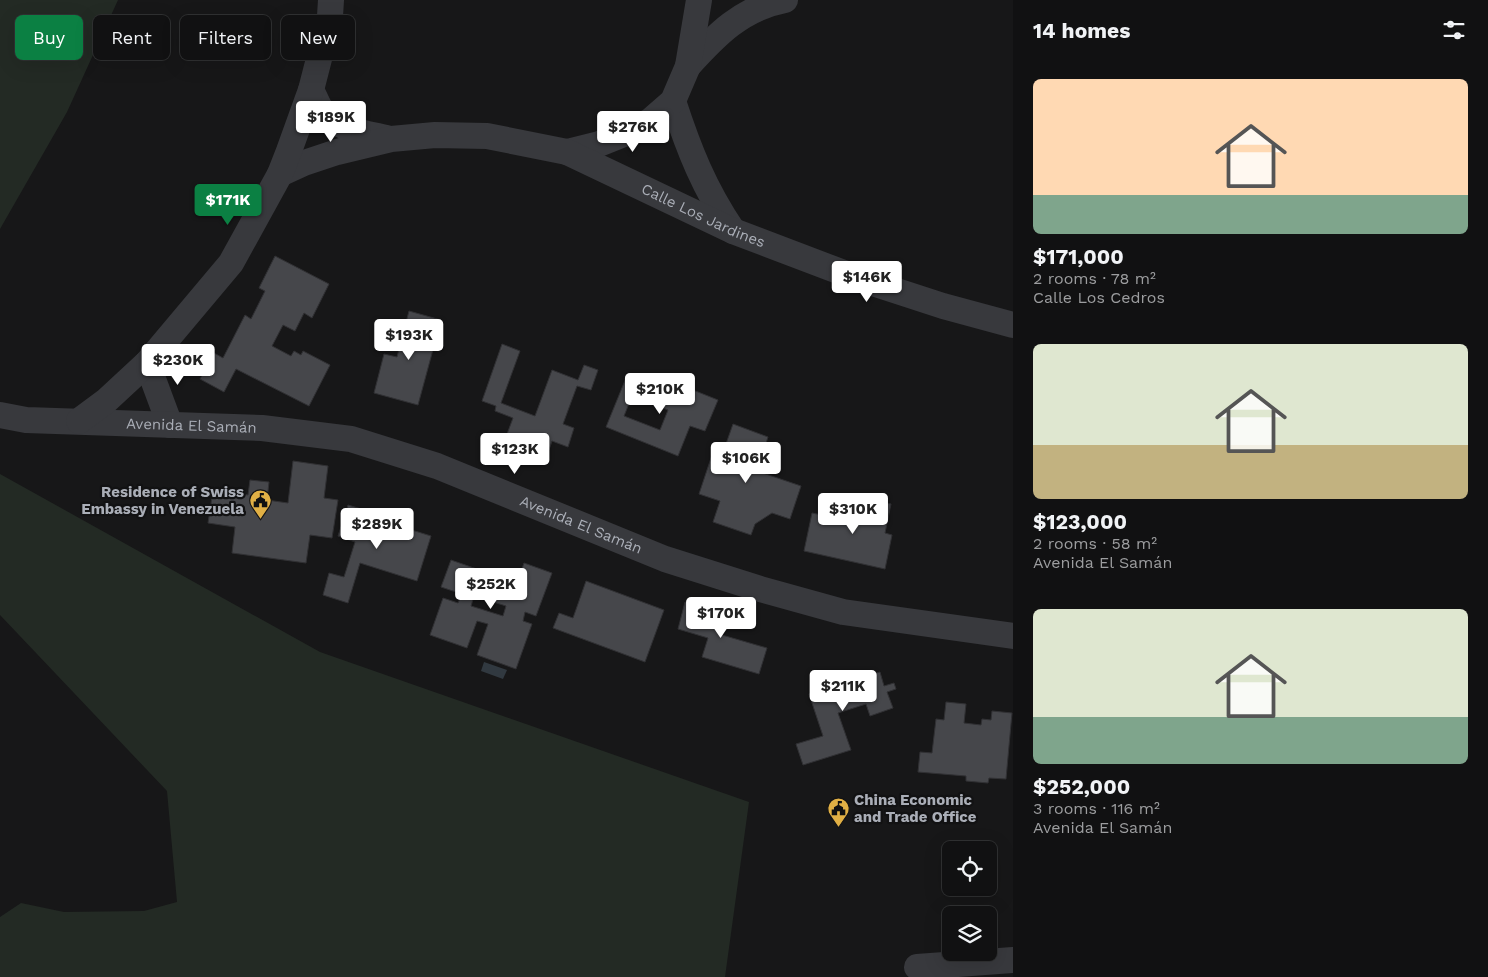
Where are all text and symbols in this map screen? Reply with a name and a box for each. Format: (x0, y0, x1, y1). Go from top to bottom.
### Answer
chip: Buy (15, 15, 83, 60)
chip: Rent (93, 15, 170, 60)
chip: Filters (180, 15, 271, 60)
chip: New (281, 15, 355, 60)
icon: filters (1440, 16, 1468, 44)
text: 14 homes (1033, 18, 1130, 43)
pin: $189K (296, 100, 366, 143)
text: $189K (307, 107, 355, 126)
pin: $276K (598, 110, 668, 153)
icon: home (1206, 111, 1296, 201)
text: $276K (608, 117, 658, 136)
street label: Calle Los Jardines (638, 180, 768, 251)
pin: $171K (193, 184, 263, 226)
text: $171K (206, 190, 250, 209)
text: $171,000 (1033, 244, 1124, 269)
pin: $146K (832, 260, 902, 303)
text: $146K (843, 267, 891, 286)
text: 2 rooms · 78 m² (1033, 269, 1156, 288)
text: Calle Los Cedros (1033, 288, 1165, 307)
pin: $193K (374, 318, 444, 361)
text: $193K (385, 325, 433, 344)
pin: $230K (143, 344, 213, 386)
text: $230K (153, 350, 203, 369)
pin: $210K (625, 372, 695, 415)
icon: home (1206, 376, 1296, 466)
text: $210K (636, 379, 684, 398)
street label: Avenida El Samán (126, 414, 257, 437)
pin: $123K (480, 432, 550, 475)
text: $123K (491, 439, 539, 458)
pin: $106K (711, 442, 781, 484)
text: $106K (722, 448, 770, 467)
place label: Residence of Swiss Embassy in Venezuela (81, 483, 244, 518)
public building icon: Residence of Swiss Embassy in Venezuela (248, 489, 272, 520)
street label: Avenida El Samán (517, 492, 645, 558)
pin: $310K (818, 492, 888, 535)
text: $310K (829, 499, 877, 518)
pin: $289K (342, 508, 412, 550)
text: $123,000 (1033, 509, 1127, 534)
text: $289K (352, 514, 402, 533)
text: 2 rooms · 58 m² (1033, 534, 1157, 553)
text: Avenida El Samán (1033, 553, 1172, 572)
pin: $252K (456, 568, 526, 610)
text: $252K (466, 574, 516, 593)
pin: $170K (686, 596, 756, 639)
text: $170K (697, 603, 745, 622)
icon: home (1206, 641, 1296, 731)
pin: $211K (808, 670, 878, 712)
text: $211K (821, 676, 865, 695)
text: $252,000 (1033, 774, 1130, 799)
place label: China Economic and Trade Office (854, 791, 977, 826)
public building icon: China Economic and Trade Office (826, 797, 850, 828)
text: 3 rooms · 116 m² (1033, 799, 1160, 818)
text: Avenida El Samán (1033, 818, 1172, 837)
map controls (942, 841, 997, 961)
button: locate (942, 841, 997, 896)
button: layers (942, 906, 997, 961)

